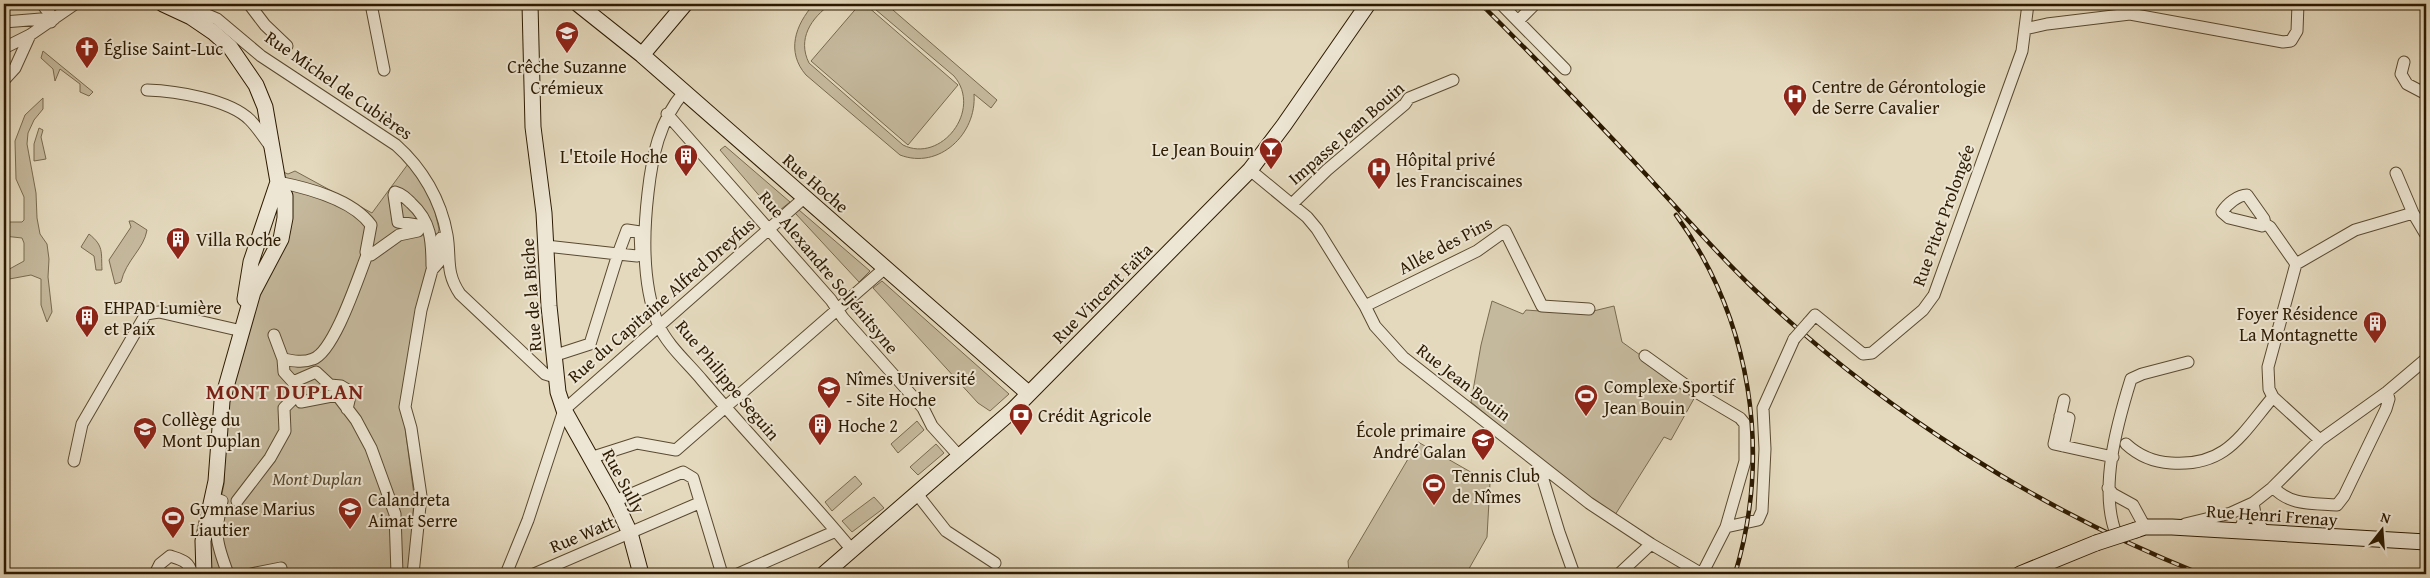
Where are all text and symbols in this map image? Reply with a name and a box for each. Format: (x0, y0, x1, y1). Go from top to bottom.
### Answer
school or university icon: Crêche Suzanne Crémieux (554, 20, 580, 54)
street label: Rue Michel de Cubières (260, 24, 418, 146)
church icon: Église Saint-Luc (74, 35, 100, 69)
place label: Église Saint-Luc (104, 35, 223, 62)
place label: Crêche Suzanne Crémieux (507, 53, 627, 101)
place label: Centre de Gérontologie de Serre Cavalier (1812, 73, 1986, 121)
street label: Impasse Jean Bouin (1282, 75, 1410, 191)
hospital icon: Centre de Gérontologie de Serre Cavalier (1782, 83, 1808, 117)
place label: Le Jean Bouin (1152, 136, 1254, 163)
bar icon: Le Jean Bouin (1258, 136, 1284, 170)
street label: Rue Pitot Prolongée (1905, 140, 1981, 290)
place label: L'Etoile Hoche (560, 143, 668, 170)
building icon: L'Etoile Hoche (673, 143, 699, 177)
place label: Hôpital privé les Franciscaines (1396, 146, 1523, 194)
street label: Rue Hoche (777, 147, 855, 219)
hospital icon: Hôpital privé les Franciscaines (1366, 156, 1392, 190)
street label: Rue Alexandre Soljénitsyne (752, 184, 906, 360)
street label: Allée des Pins (1393, 209, 1497, 281)
street label: Rue du Capitaine Alfred Dreyfus (561, 211, 761, 389)
building icon: Villa Roche (165, 226, 191, 260)
place label: Villa Roche (196, 226, 281, 253)
street label: Rue Vincent Faïta (1045, 236, 1159, 350)
street label: Rue de la Biche (514, 237, 548, 353)
place label: EHPAD Lumière et Paix (104, 294, 222, 342)
place label: Foyer Résidence La Montagnette (2237, 300, 2358, 348)
building icon: EHPAD Lumière et Paix (74, 304, 100, 338)
building icon: Foyer Résidence La Montagnette (2362, 310, 2388, 344)
street label: Rue Philippe Seguin (669, 314, 787, 446)
street label: Rue Jean Bouin (1411, 336, 1517, 428)
place label: Nîmes Université - Site Hoche (846, 365, 976, 413)
place label: Complexe Sportif Jean Bouin (1602, 373, 1736, 421)
district label: MONT DUPLAN (206, 375, 364, 407)
school or university icon: Nîmes Université - Site Hoche (816, 375, 842, 409)
sports icon: Complexe Sportif Jean Bouin (1573, 383, 1599, 417)
bank icon: Crédit Agricole (1008, 402, 1034, 436)
place label: Crédit Agricole (1038, 402, 1152, 429)
place label: Collège du Mont Duplan (162, 406, 260, 454)
building icon: Hoche 2 (807, 412, 833, 446)
place label: Hoche 2 (838, 412, 898, 439)
school or university icon: Collège du Mont Duplan (132, 416, 158, 450)
place label: École primaire André Galan (1356, 417, 1466, 465)
school or university icon: École primaire André Galan (1470, 427, 1496, 461)
street label: Rue Sully (596, 444, 652, 518)
place label: Tennis Club de Nîmes (1452, 462, 1540, 510)
park label: Mont Duplan (272, 465, 362, 492)
sports icon: Tennis Club de Nîmes (1421, 472, 1447, 506)
place label: Calandreta Aimat Serre (368, 486, 458, 534)
place label: Gymnase Marius Liautier (190, 495, 315, 543)
school or university icon: Calandreta Aimat Serre (337, 496, 363, 530)
street label: Rue Henri Frenay (2206, 497, 2339, 533)
sports icon: Gymnase Marius Liautier (160, 505, 186, 539)
north arrow (2358, 506, 2408, 556)
text: N (2378, 507, 2394, 529)
street label: Rue Watt (545, 508, 619, 560)

